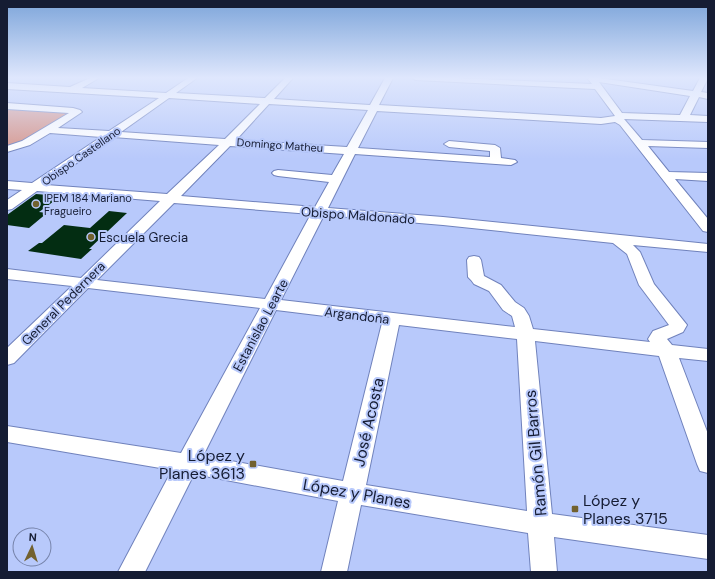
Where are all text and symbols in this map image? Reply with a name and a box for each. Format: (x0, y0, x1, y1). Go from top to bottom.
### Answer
street label: Obispo Castellano (39, 124, 123, 188)
street label: Domingo Matheu (236, 135, 324, 155)
place label: IPEM 184 Mariano Fragueiro (44, 191, 132, 218)
marker: IPEM 184 Mariano Fragueiro (31, 199, 41, 209)
street label: Obispo Maldonado (300, 203, 416, 228)
place label: Escuela Grecia (99, 229, 188, 246)
marker: Escuela Grecia (86, 232, 96, 242)
street label: General Pedernera (18, 258, 109, 349)
street label: Estanislao Learte (229, 276, 292, 374)
street label: Argandoña (323, 303, 390, 328)
street label: José Acosta (348, 376, 389, 469)
street label: Ramón Gil Barros (520, 389, 551, 517)
place label: López y Planes 3613 (159, 445, 245, 484)
marker: López y Planes 3613 (248, 459, 258, 469)
street label: López y Planes (301, 474, 413, 513)
place label: López y Planes 3715 (583, 490, 668, 529)
marker: López y Planes 3715 (570, 504, 580, 514)
north arrow (12, 527, 52, 567)
text: N (28, 530, 37, 544)

